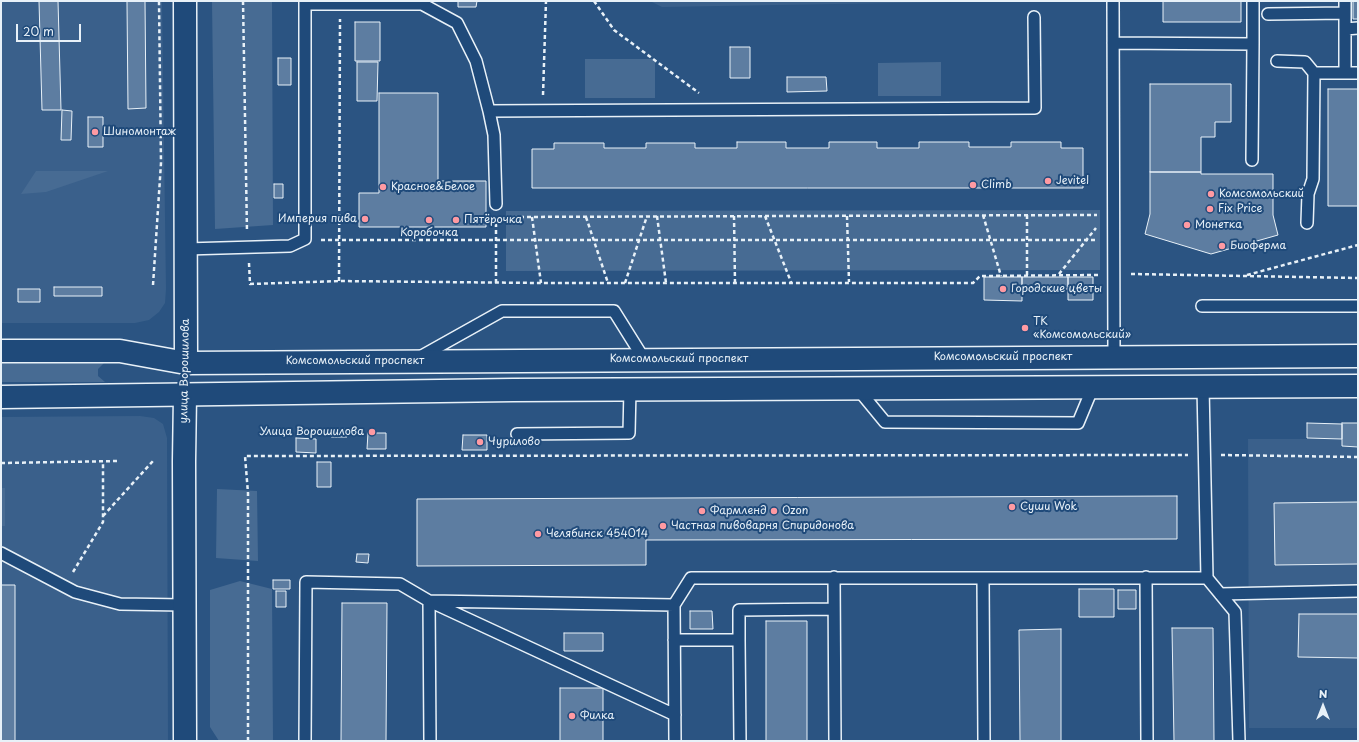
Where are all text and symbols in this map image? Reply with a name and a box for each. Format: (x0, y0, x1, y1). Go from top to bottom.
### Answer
scale bar (18, 16, 83, 42)
text: 20 m (23, 22, 54, 40)
place label: Шиномонтаж (103, 125, 176, 139)
marker: Шиномонтаж (90, 127, 100, 137)
place label: Jevitel (1056, 174, 1089, 188)
marker: Jevitel (1043, 176, 1053, 186)
place label: Climb (981, 178, 1011, 192)
place label: Красное&Белое (391, 180, 475, 194)
marker: Climb (968, 180, 978, 190)
marker: Красное&Белое (378, 182, 388, 192)
place label: Комсомольский (1219, 187, 1304, 201)
marker: Комсомольский (1206, 189, 1216, 199)
place label: Fix Price (1218, 202, 1262, 216)
marker: Fix Price (1205, 204, 1215, 214)
place label: Империя пива (278, 212, 357, 226)
place label: Пятёрочка (464, 213, 522, 227)
marker: Империя пива (360, 214, 370, 224)
marker: Коробочка (424, 215, 434, 225)
marker: Пятёрочка (451, 215, 461, 225)
place label: Монетка (1195, 218, 1242, 232)
marker: Монетка (1182, 220, 1192, 230)
place label: Коробочка (400, 226, 458, 240)
place label: Биоферма (1230, 239, 1286, 253)
marker: Биоферма (1217, 241, 1227, 251)
place label: Городские цветы (1011, 282, 1102, 296)
marker: Городские цветы (998, 284, 1008, 294)
place label: ТК «Комсомольский» (1033, 315, 1131, 341)
street label: улица Ворошилова (177, 319, 193, 423)
marker: ТК «Комсомольский» (1020, 323, 1030, 333)
street label: Комсомольский проспект (934, 350, 1072, 364)
street label: Комсомольский проспект (610, 352, 748, 366)
street label: Комсомольский проспект (286, 354, 424, 368)
place label: Улица Ворошилова (259, 425, 364, 439)
marker: Улица Ворошилова (367, 427, 377, 437)
place label: Чурилово (488, 435, 540, 449)
marker: Чурилово (475, 437, 485, 447)
place label: Суши Wok (1020, 500, 1077, 514)
marker: Суши Wok (1007, 502, 1017, 512)
place label: Фармленд (710, 504, 767, 518)
place label: Ozon (782, 504, 808, 518)
marker: Фармленд (697, 506, 707, 516)
marker: Ozon (769, 506, 779, 516)
place label: Частная пивоварня Спиридонова (671, 519, 854, 533)
marker: Частная пивоварня Спиридонова (658, 521, 668, 531)
place label: Челябинск 454014 (546, 527, 648, 541)
marker: Челябинск 454014 (533, 529, 543, 539)
text: N (1319, 685, 1327, 702)
north arrow (1303, 686, 1343, 726)
place label: Филка (580, 709, 614, 723)
marker: Филка (567, 711, 577, 721)

